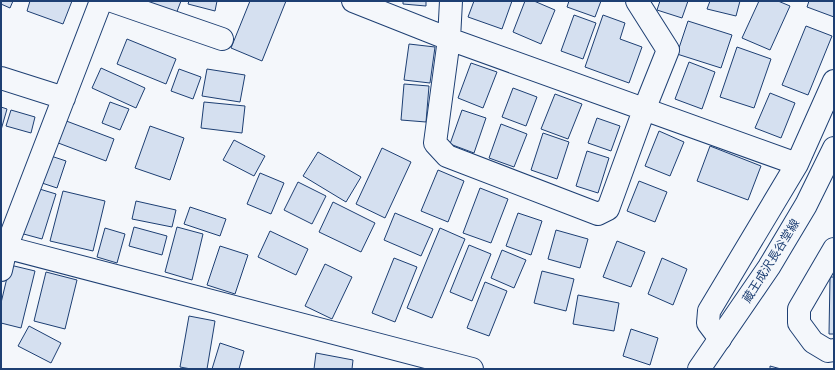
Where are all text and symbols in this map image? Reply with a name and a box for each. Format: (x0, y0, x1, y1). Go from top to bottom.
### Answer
street label: 蔵王成沢長谷堂線 (738, 216, 803, 306)

